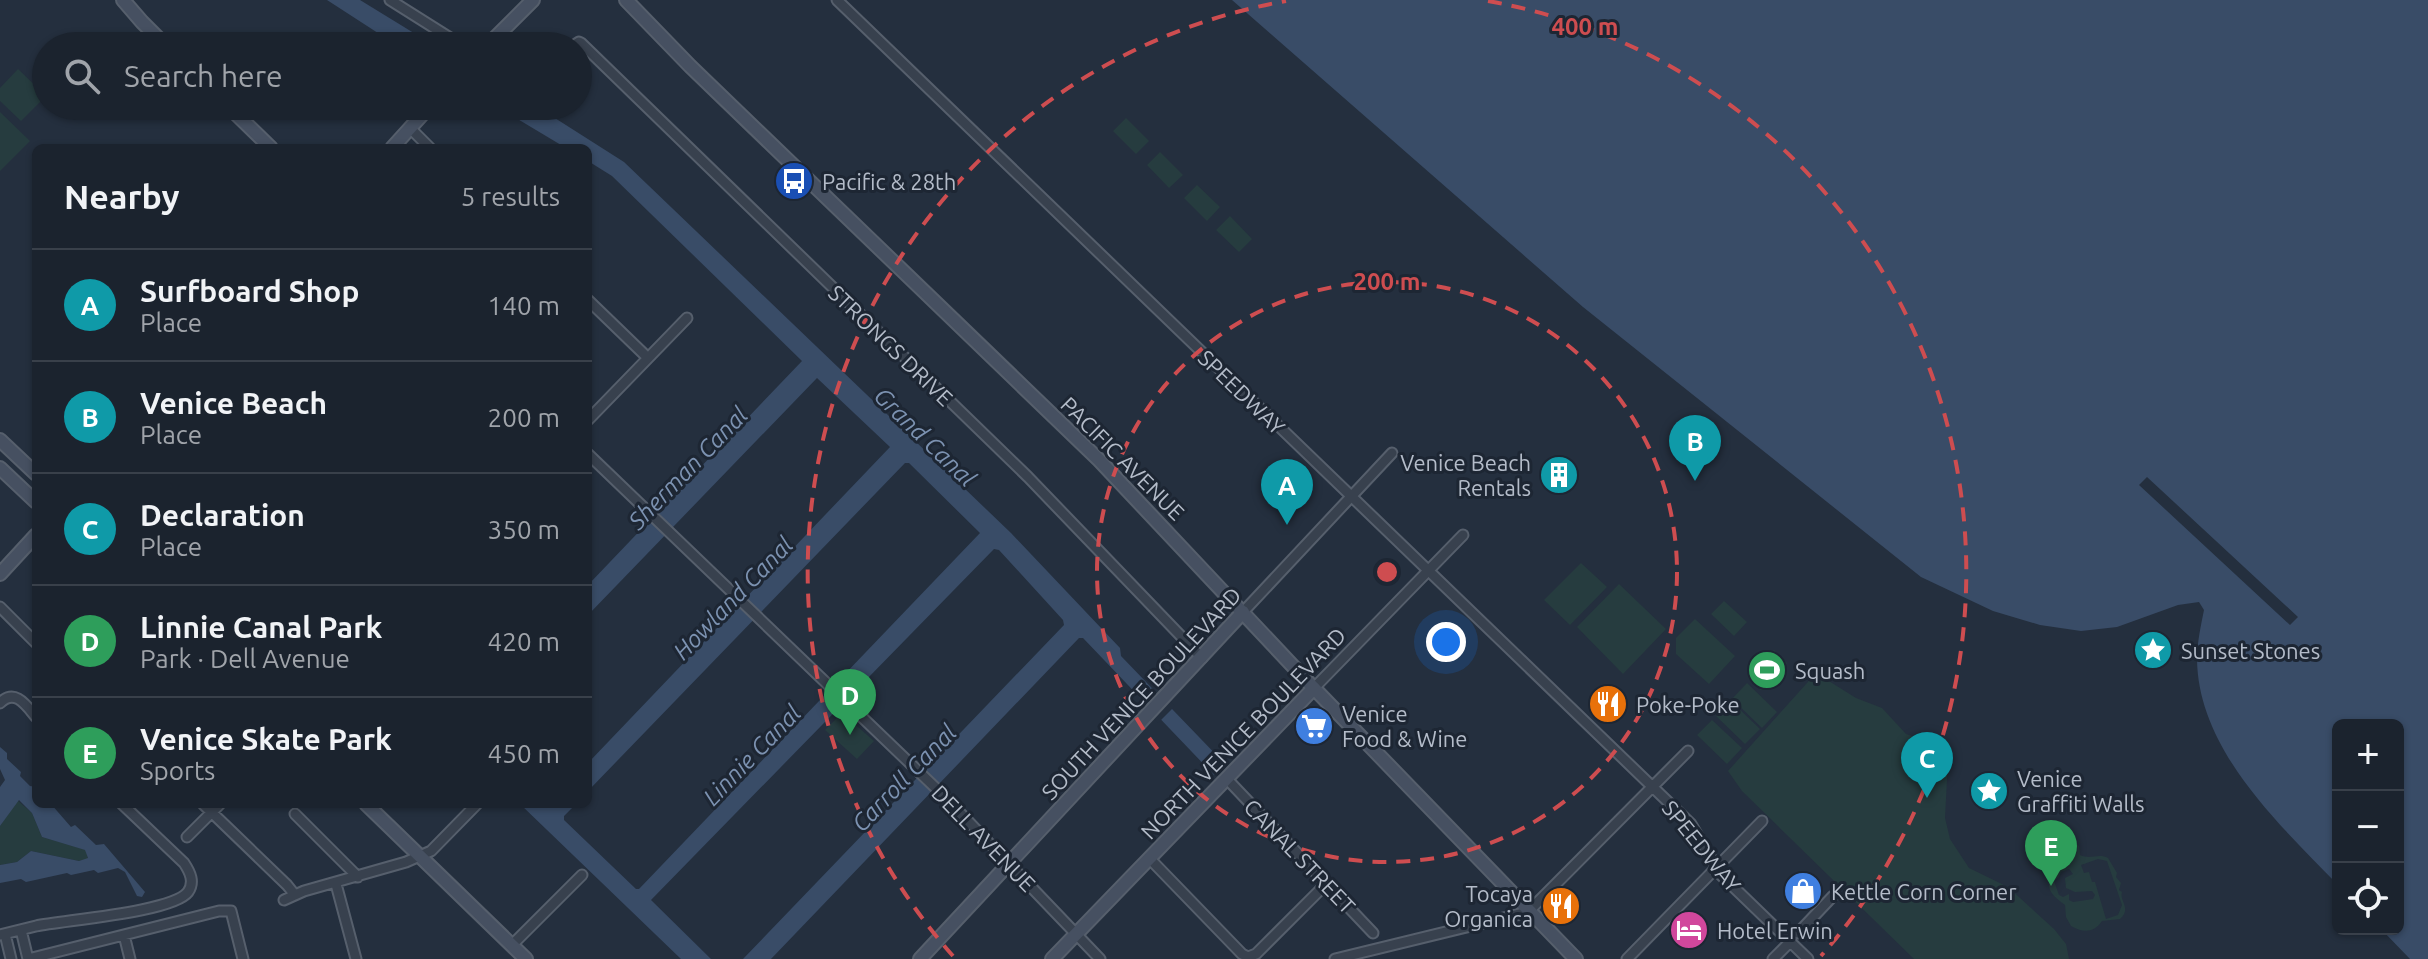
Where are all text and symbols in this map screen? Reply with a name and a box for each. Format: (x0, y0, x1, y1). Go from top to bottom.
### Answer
text: 400 m (1552, 13, 1618, 40)
search box (32, 32, 592, 120)
icon: search (60, 54, 104, 98)
text: Search here (124, 59, 283, 93)
bus stop icon: Pacific & 28th (773, 160, 815, 202)
place label: Pacific & 28th (822, 169, 956, 194)
text: Nearby (64, 177, 179, 215)
text: 5 results (461, 182, 560, 211)
text: 200 m (1354, 268, 1420, 295)
text: Surfboard Shop (140, 274, 359, 308)
street label: STRONGS DRIVE (824, 280, 958, 410)
text: A (81, 291, 99, 320)
text: 140 m (488, 291, 560, 320)
text: Place (140, 308, 202, 337)
street label: SPEEDWAY (1194, 345, 1291, 439)
water label: Grand Canal (869, 382, 981, 492)
text: Venice Beach (140, 386, 327, 420)
street label: PACIFIC AVENUE (1056, 391, 1190, 525)
water label: Sherman Canal (622, 401, 753, 535)
text: B (81, 403, 99, 432)
text: 200 m (488, 403, 560, 432)
pin: B (1669, 415, 1721, 481)
text: Place (140, 420, 202, 449)
place label: Venice Beach Rentals (1400, 450, 1531, 500)
building icon: Venice Beach Rentals (1538, 454, 1580, 496)
pin: A (1261, 459, 1313, 525)
text: Declaration (140, 498, 305, 532)
text: C (82, 515, 98, 544)
text: 350 m (488, 515, 560, 544)
water label: Howland Canal (668, 531, 798, 665)
text: Place (140, 532, 202, 561)
centre of rings (1373, 558, 1401, 586)
street label: SOUTH VENICE BOULEVARD (1036, 582, 1246, 804)
text: Linnie Canal Park (140, 610, 382, 644)
street label: NORTH VENICE BOULEVARD (1135, 622, 1351, 844)
your location (1426, 622, 1466, 662)
text: D (81, 627, 99, 656)
text: 420 m (488, 627, 560, 656)
place icon: Sunset Stones (2132, 629, 2174, 671)
place label: Sunset Stones (2181, 638, 2320, 663)
text: Park · Dell Avenue (140, 644, 350, 673)
sports icon: Squash (1746, 649, 1788, 691)
place label: Squash (1795, 658, 1865, 683)
pin: D (824, 669, 876, 735)
restaurant icon: Poke-Poke (1587, 683, 1629, 725)
place label: Poke-Poke (1636, 692, 1740, 717)
water label: Linnie Canal (698, 699, 807, 811)
place label: Venice Food & Wine (1342, 701, 1467, 751)
supermarket icon: Venice Food & Wine (1293, 705, 1335, 747)
water label: Carroll Canal (846, 719, 962, 837)
map controls (2332, 719, 2404, 935)
button: + (2332, 719, 2404, 791)
text: Venice Skate Park (140, 722, 392, 756)
pin: C (1901, 732, 1953, 798)
text: E (82, 739, 98, 768)
text: 450 m (488, 739, 560, 768)
text: Sports (140, 756, 215, 785)
place label: Venice Graffiti Walls (2017, 766, 2145, 816)
place icon: Venice Graffiti Walls (1968, 770, 2010, 812)
street label: DELL AVENUE (927, 780, 1041, 896)
button: − (2332, 791, 2404, 863)
street label: CANAL STREET (1239, 794, 1361, 918)
street label: SPEEDWAY (1658, 795, 1747, 897)
pin: E (2025, 820, 2077, 886)
button: locate (2332, 863, 2404, 935)
shop icon: Kettle Corn Corner (1782, 870, 1824, 912)
place label: Kettle Corn Corner (1831, 879, 2017, 904)
place label: Tocaya Organica (1444, 881, 1533, 931)
restaurant icon: Tocaya Organica (1540, 885, 1582, 927)
hotel icon: Hotel Erwin (1668, 909, 1710, 951)
place label: Hotel Erwin (1717, 918, 1833, 943)

